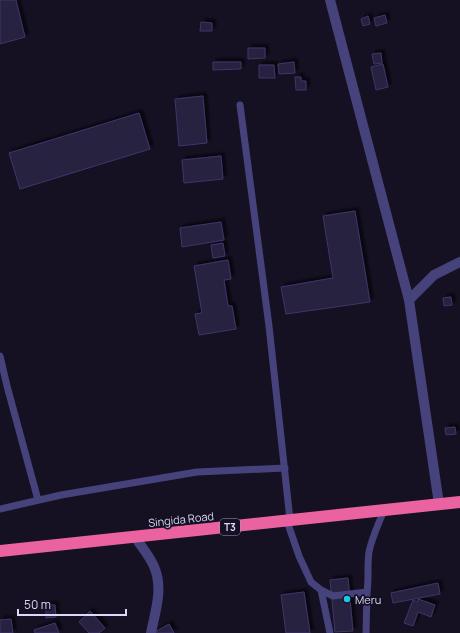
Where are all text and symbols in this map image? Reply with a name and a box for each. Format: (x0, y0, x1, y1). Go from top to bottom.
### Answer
street label: Singida Road (147, 508, 215, 530)
road number: T3 (220, 519, 240, 535)
scale bar (18, 591, 126, 617)
place label: Meru (355, 592, 381, 607)
marker: Meru (342, 594, 352, 604)
text: 50 m (24, 596, 51, 613)

